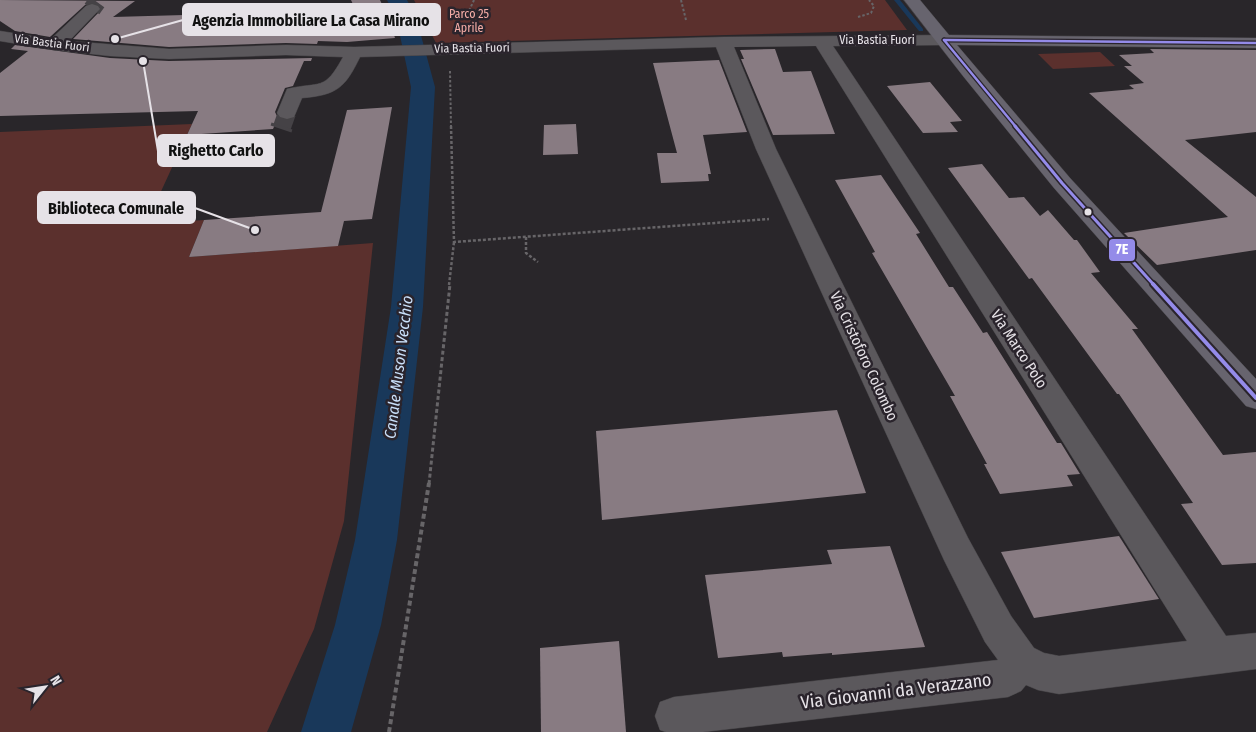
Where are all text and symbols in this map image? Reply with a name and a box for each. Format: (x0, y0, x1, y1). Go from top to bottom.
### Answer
callout: Agenzia Immobiliare La Casa Mirano (183, 4, 440, 35)
park label: Parco 25 Aprile (449, 7, 490, 35)
text: Agenzia Immobiliare La Casa Mirano (191, 11, 430, 30)
street label: Via Bastia Fuori (14, 31, 90, 55)
street label: Via Bastia Fuori (839, 33, 915, 47)
street label: Via Bastia Fuori (434, 40, 510, 56)
callout: Righetto Carlo (158, 135, 274, 166)
text: Righetto Carlo (168, 141, 264, 160)
callout: Biblioteca Comunale (38, 192, 195, 223)
text: Biblioteca Comunale (48, 199, 184, 218)
unlabelled marker (1083, 207, 1093, 217)
line badge: 7E (1108, 238, 1136, 262)
text: 7E (1116, 241, 1129, 258)
street label: Via Cristoforo Colombo (826, 288, 902, 424)
water label: Canale Muson Vecchio (380, 294, 417, 440)
street label: Via Marco Polo (987, 306, 1051, 392)
north arrow (20, 662, 70, 712)
street label: Via Giovanni da Verazzano (799, 668, 993, 714)
text: N (46, 673, 65, 689)

